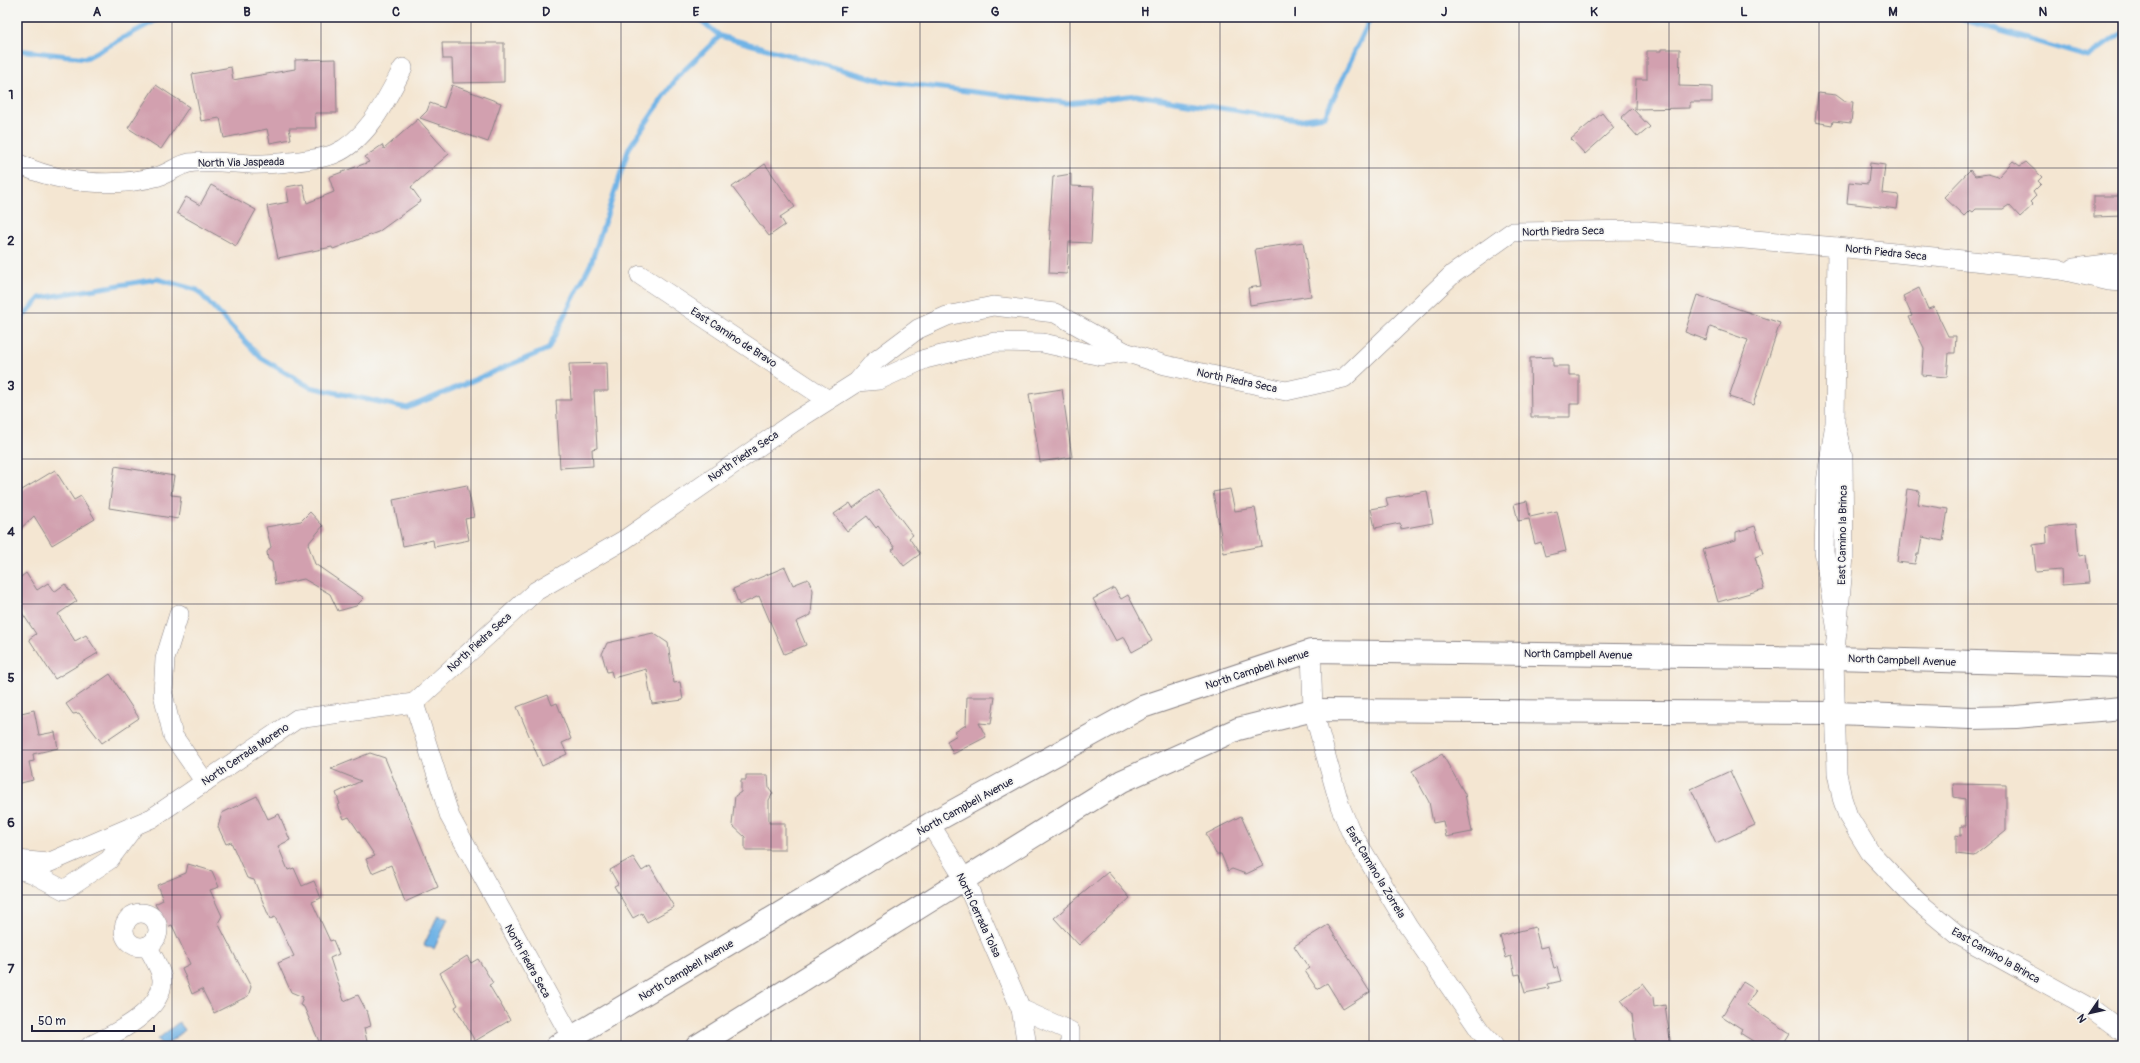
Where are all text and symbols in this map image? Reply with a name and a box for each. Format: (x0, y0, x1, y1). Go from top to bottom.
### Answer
text: A (93, 4, 102, 20)
text: B (243, 4, 251, 20)
text: C (392, 4, 400, 20)
text: D (542, 4, 550, 20)
text: E (693, 4, 700, 20)
text: F (841, 4, 849, 20)
text: G (991, 4, 1000, 20)
text: H (1141, 4, 1149, 20)
text: I (1293, 4, 1297, 20)
text: J (1441, 4, 1447, 20)
text: K (1590, 4, 1598, 20)
text: L (1740, 4, 1748, 20)
text: M (1888, 4, 1898, 20)
text: N (2039, 4, 2048, 20)
text: 1 (8, 87, 14, 103)
street label: North Via Jaspeada (197, 155, 285, 170)
street label: North Piedra Seca (1522, 224, 1604, 239)
text: 2 (7, 233, 15, 249)
street label: North Piedra Seca (1844, 242, 1927, 263)
street label: East Camino de Bravo (688, 305, 779, 370)
street label: North Piedra Seca (1195, 366, 1278, 395)
text: 3 (7, 378, 15, 394)
street label: North Piedra Seca (706, 428, 781, 485)
street label: East Camino la Brinca (1835, 485, 1850, 585)
text: 4 (7, 524, 15, 540)
street label: North Piedra Seca (444, 610, 514, 675)
street label: North Campbell Avenue (1204, 646, 1311, 692)
street label: North Campbell Avenue (1524, 647, 1633, 662)
street label: North Campbell Avenue (1848, 652, 1957, 669)
text: 5 (7, 670, 15, 686)
street label: North Cerrada Moreno (199, 720, 291, 788)
street label: North Campbell Avenue (915, 774, 1016, 838)
text: 6 (7, 815, 15, 831)
street label: East Camino la Zorrela (1343, 824, 1408, 920)
street label: North Cerrada Tolsa (953, 871, 1004, 959)
street label: North Piedra Seca (502, 922, 553, 1000)
street label: East Camino la Brinca (1949, 925, 2042, 986)
street label: North Campbell Avenue (636, 937, 737, 1004)
text: 7 (8, 961, 15, 977)
north arrow (2070, 993, 2110, 1033)
scale bar (32, 1007, 154, 1033)
text: N (2074, 1011, 2090, 1025)
text: 50 m (38, 1014, 66, 1029)

